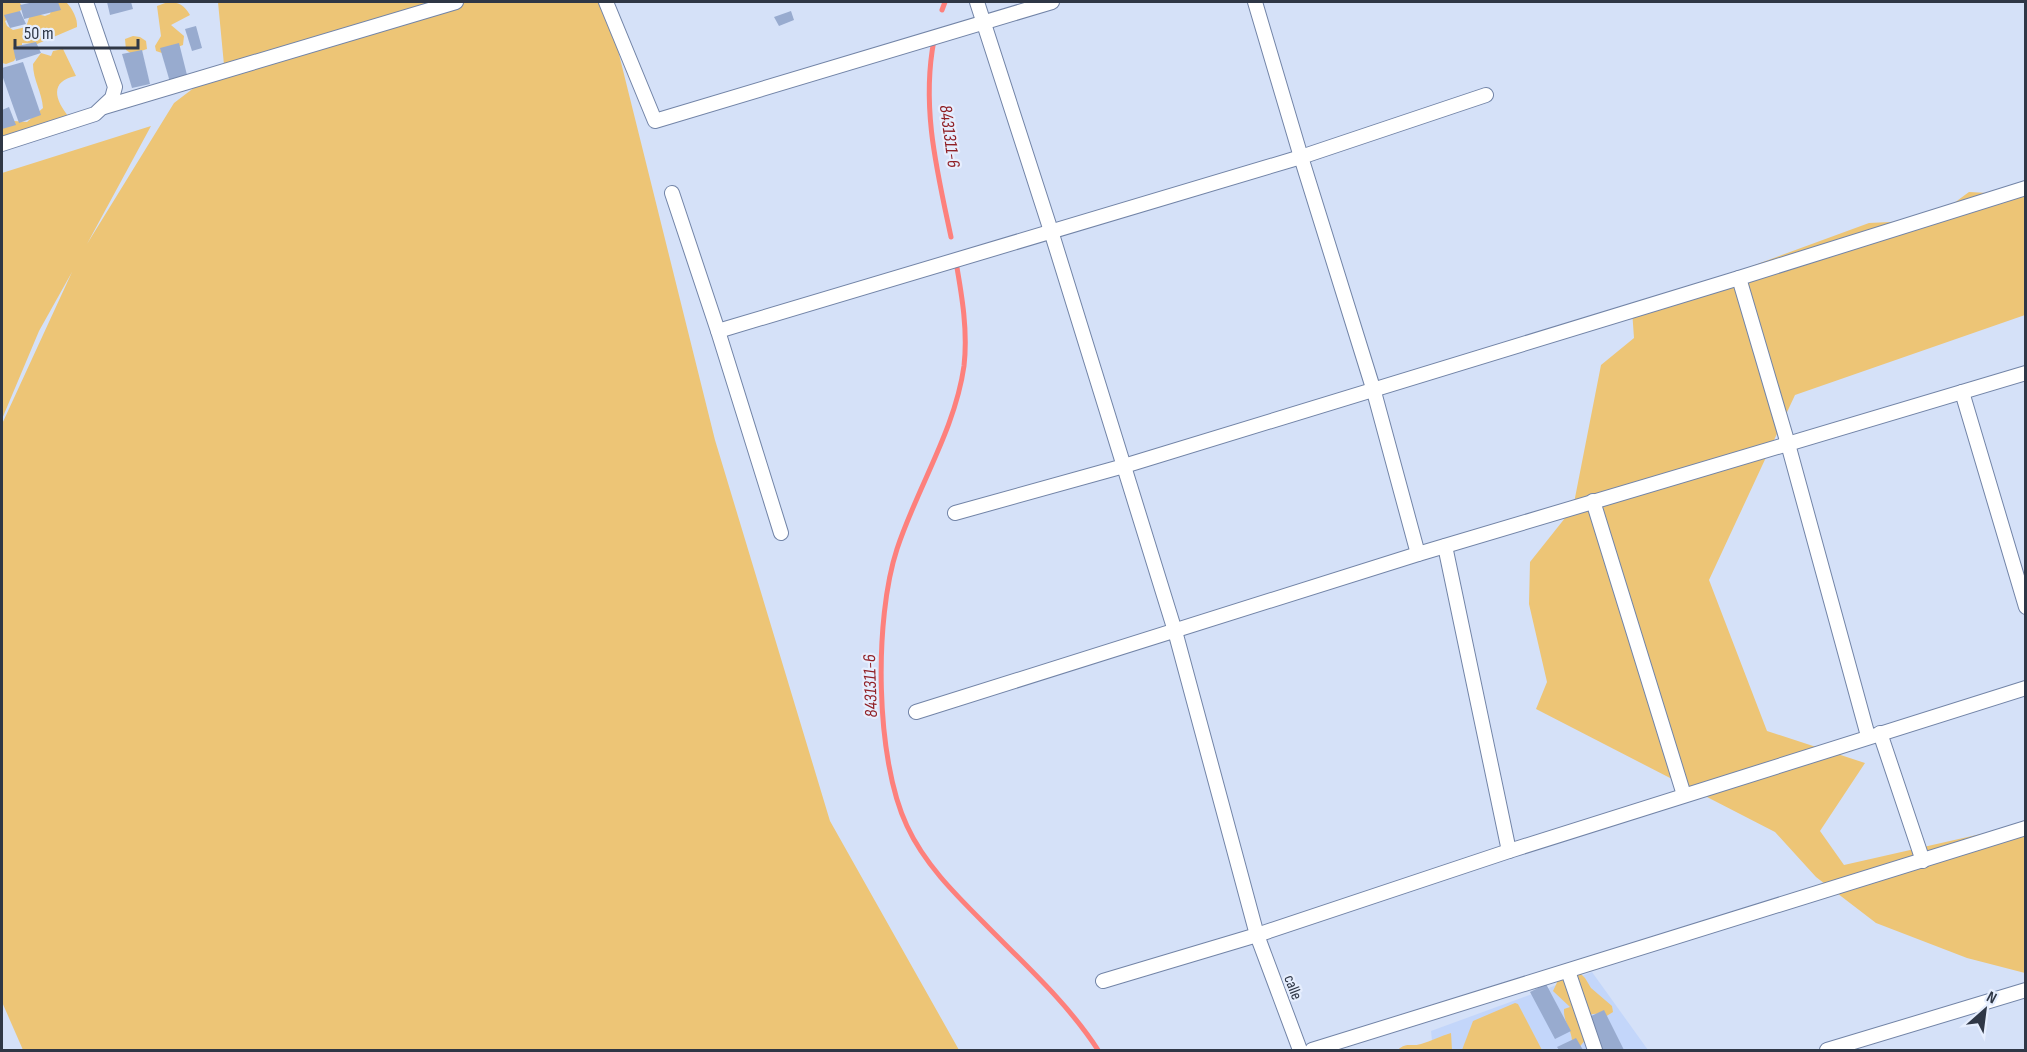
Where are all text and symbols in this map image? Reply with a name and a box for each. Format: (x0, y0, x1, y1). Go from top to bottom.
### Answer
scale bar (15, 12, 138, 50)
text: 50 m (24, 23, 54, 44)
water label: 8431311-6 (935, 103, 964, 169)
water label: 8431311-6 (859, 654, 882, 718)
street label: calle (1279, 973, 1306, 1002)
north arrow (1955, 980, 2015, 1040)
text: N (1983, 988, 2000, 1008)

